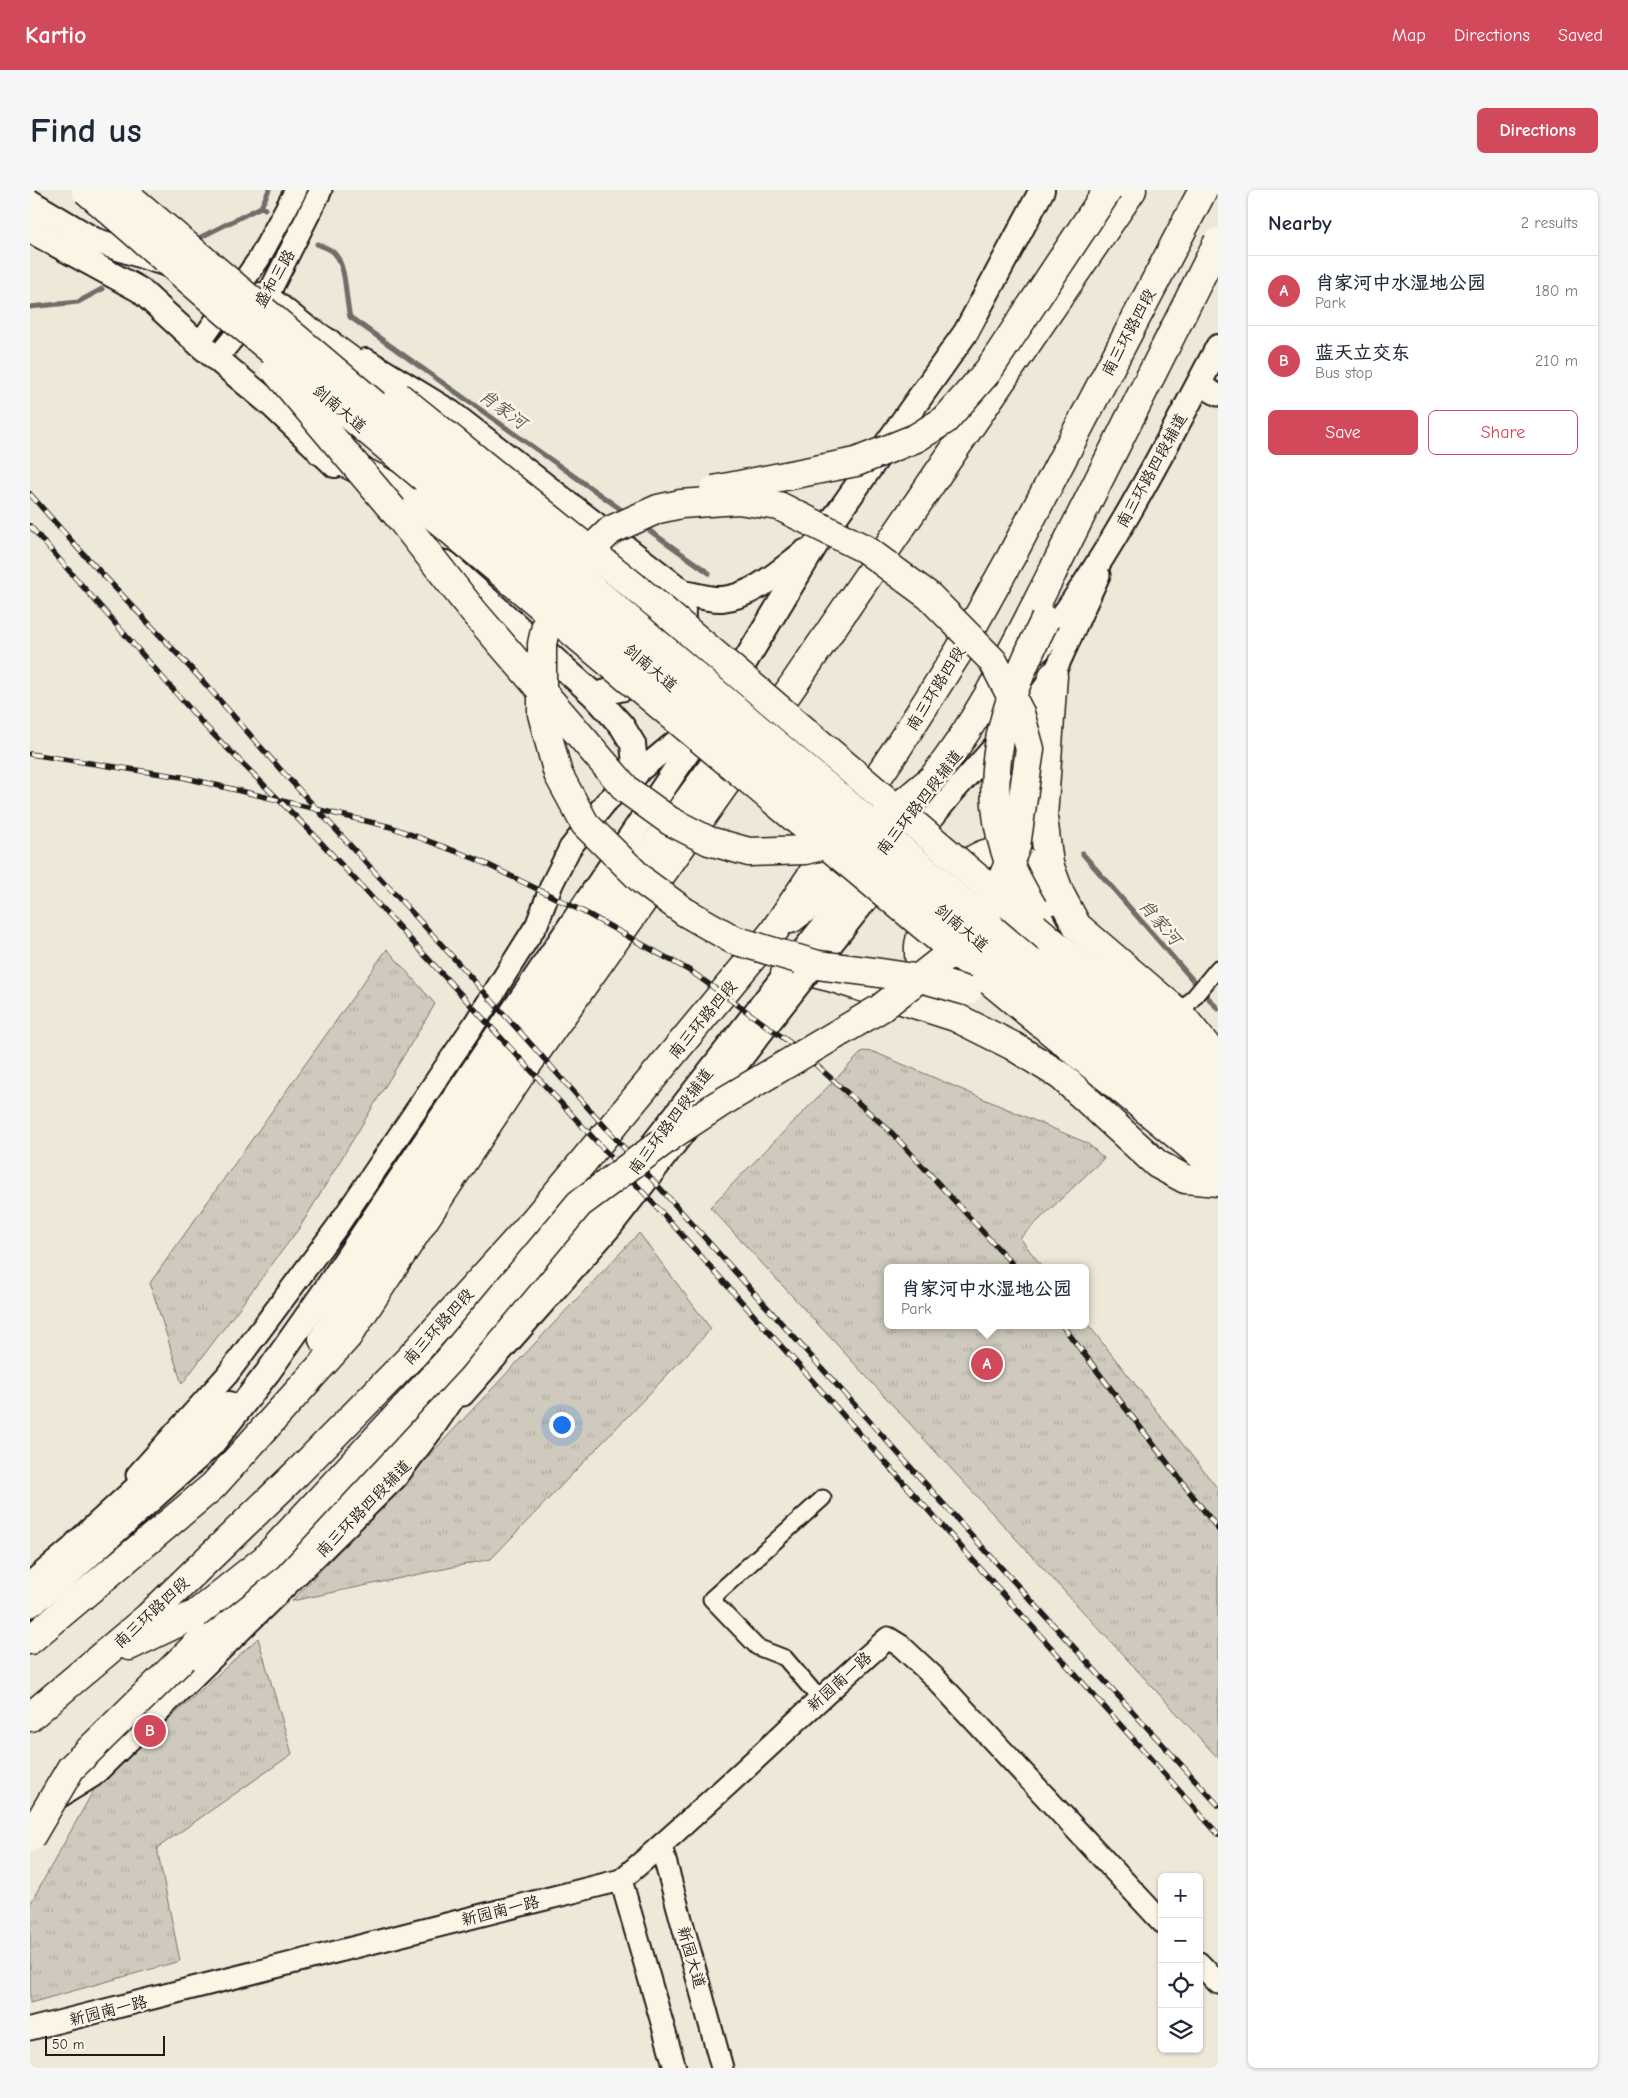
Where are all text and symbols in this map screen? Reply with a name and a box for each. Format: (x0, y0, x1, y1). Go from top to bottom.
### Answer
text: Kartio (25, 21, 87, 49)
text: Map (1392, 25, 1426, 46)
text: Directions (1454, 25, 1530, 46)
text: Saved (1558, 25, 1603, 46)
button: Directions (1477, 108, 1598, 153)
text: Find us (30, 110, 142, 151)
text: Nearby (1268, 211, 1332, 235)
text: 2 results (1521, 214, 1578, 232)
street label: 盛和三路 (251, 246, 299, 311)
text: 肖家河中水湿地公园 (1315, 272, 1486, 294)
text: A (1280, 282, 1288, 300)
text: 180 m (1535, 282, 1578, 300)
street label: 南三环路四段 (1098, 286, 1159, 379)
text: Park (1315, 294, 1346, 312)
text: 蓝天立交东 (1315, 342, 1410, 364)
text: B (1279, 352, 1289, 370)
text: 210 m (1535, 352, 1578, 370)
text: Bus stop (1315, 364, 1373, 382)
street label: 剑南大道 (309, 381, 370, 436)
water label: 肖家河 (475, 385, 533, 436)
street label: 南三环路四段辅道 (1113, 410, 1191, 531)
button: Save (1268, 410, 1418, 455)
button: Share (1428, 410, 1578, 455)
street label: 剑南大道 (620, 640, 681, 695)
street label: 南三环路四段 (903, 643, 969, 734)
street label: 南三环路四段辅道 (873, 747, 966, 859)
water label: 肖家河 (1134, 895, 1187, 952)
street label: 剑南大道 (931, 900, 992, 955)
street label: 南三环路四段 (665, 977, 741, 1062)
street label: 南三环路四段辅道 (625, 1065, 717, 1178)
popup (884, 1264, 1089, 1329)
text: 肖家河中水湿地公园 (901, 1278, 1072, 1300)
street label: 南三环路四段 (400, 1285, 478, 1368)
text: Park (901, 1300, 932, 1318)
pin: A (971, 1345, 1003, 1383)
your location (549, 1412, 575, 1438)
street label: 南三环路四段辅道 (313, 1456, 415, 1561)
street label: 南三环路四段 (110, 1573, 193, 1652)
street label: 新园南一路 (804, 1648, 875, 1715)
pin: B (134, 1712, 166, 1750)
map controls (1158, 1873, 1203, 2053)
button: + (1158, 1873, 1203, 1918)
street label: 新园南一路 (459, 1893, 541, 1929)
button: − (1158, 1918, 1203, 1963)
street label: 新园大道 (674, 1924, 709, 1991)
button: locate (1158, 1963, 1203, 2008)
street label: 新园南一路 (67, 1993, 149, 2029)
button: layers (1158, 2008, 1203, 2053)
scale bar (45, 2033, 165, 2056)
text: 50 m (52, 2036, 84, 2053)

